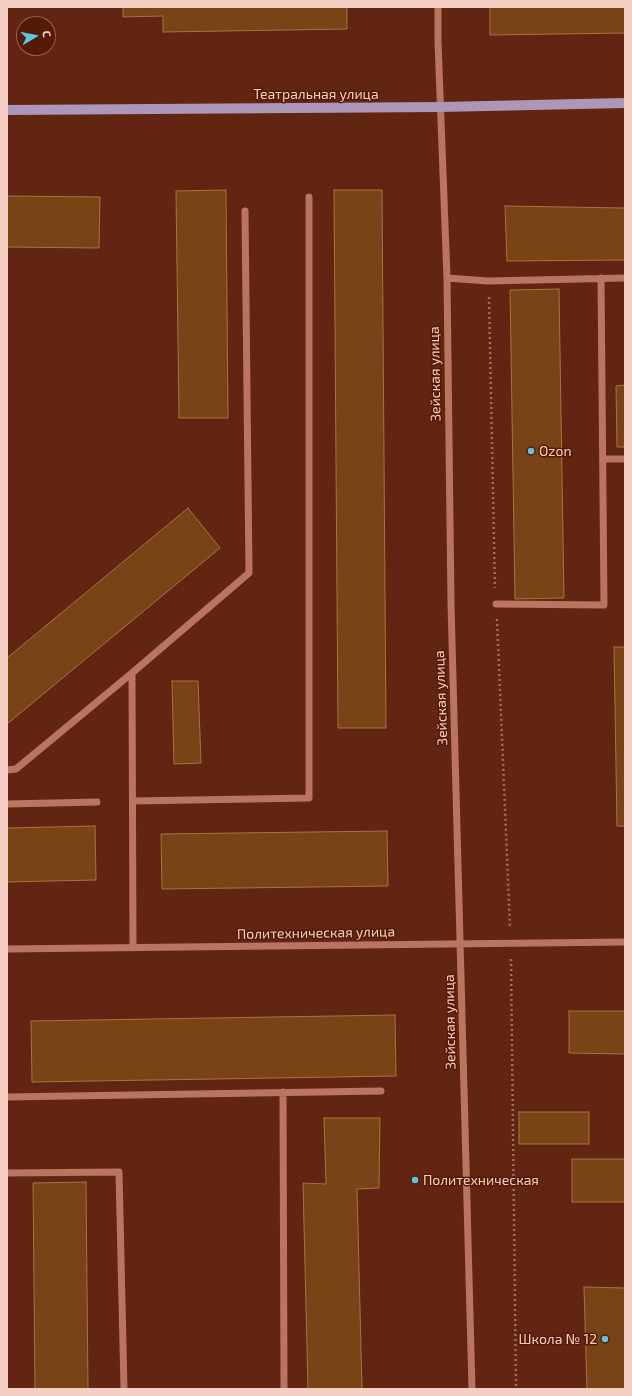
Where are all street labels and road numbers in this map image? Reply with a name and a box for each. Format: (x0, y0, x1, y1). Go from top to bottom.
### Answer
street label: Театральная улица (253, 86, 379, 102)
street label: Зейская улица (426, 326, 444, 422)
street label: Зейская улица (431, 650, 451, 746)
street label: Политехническая улица (237, 923, 395, 943)
street label: Зейская улица (441, 974, 459, 1070)

